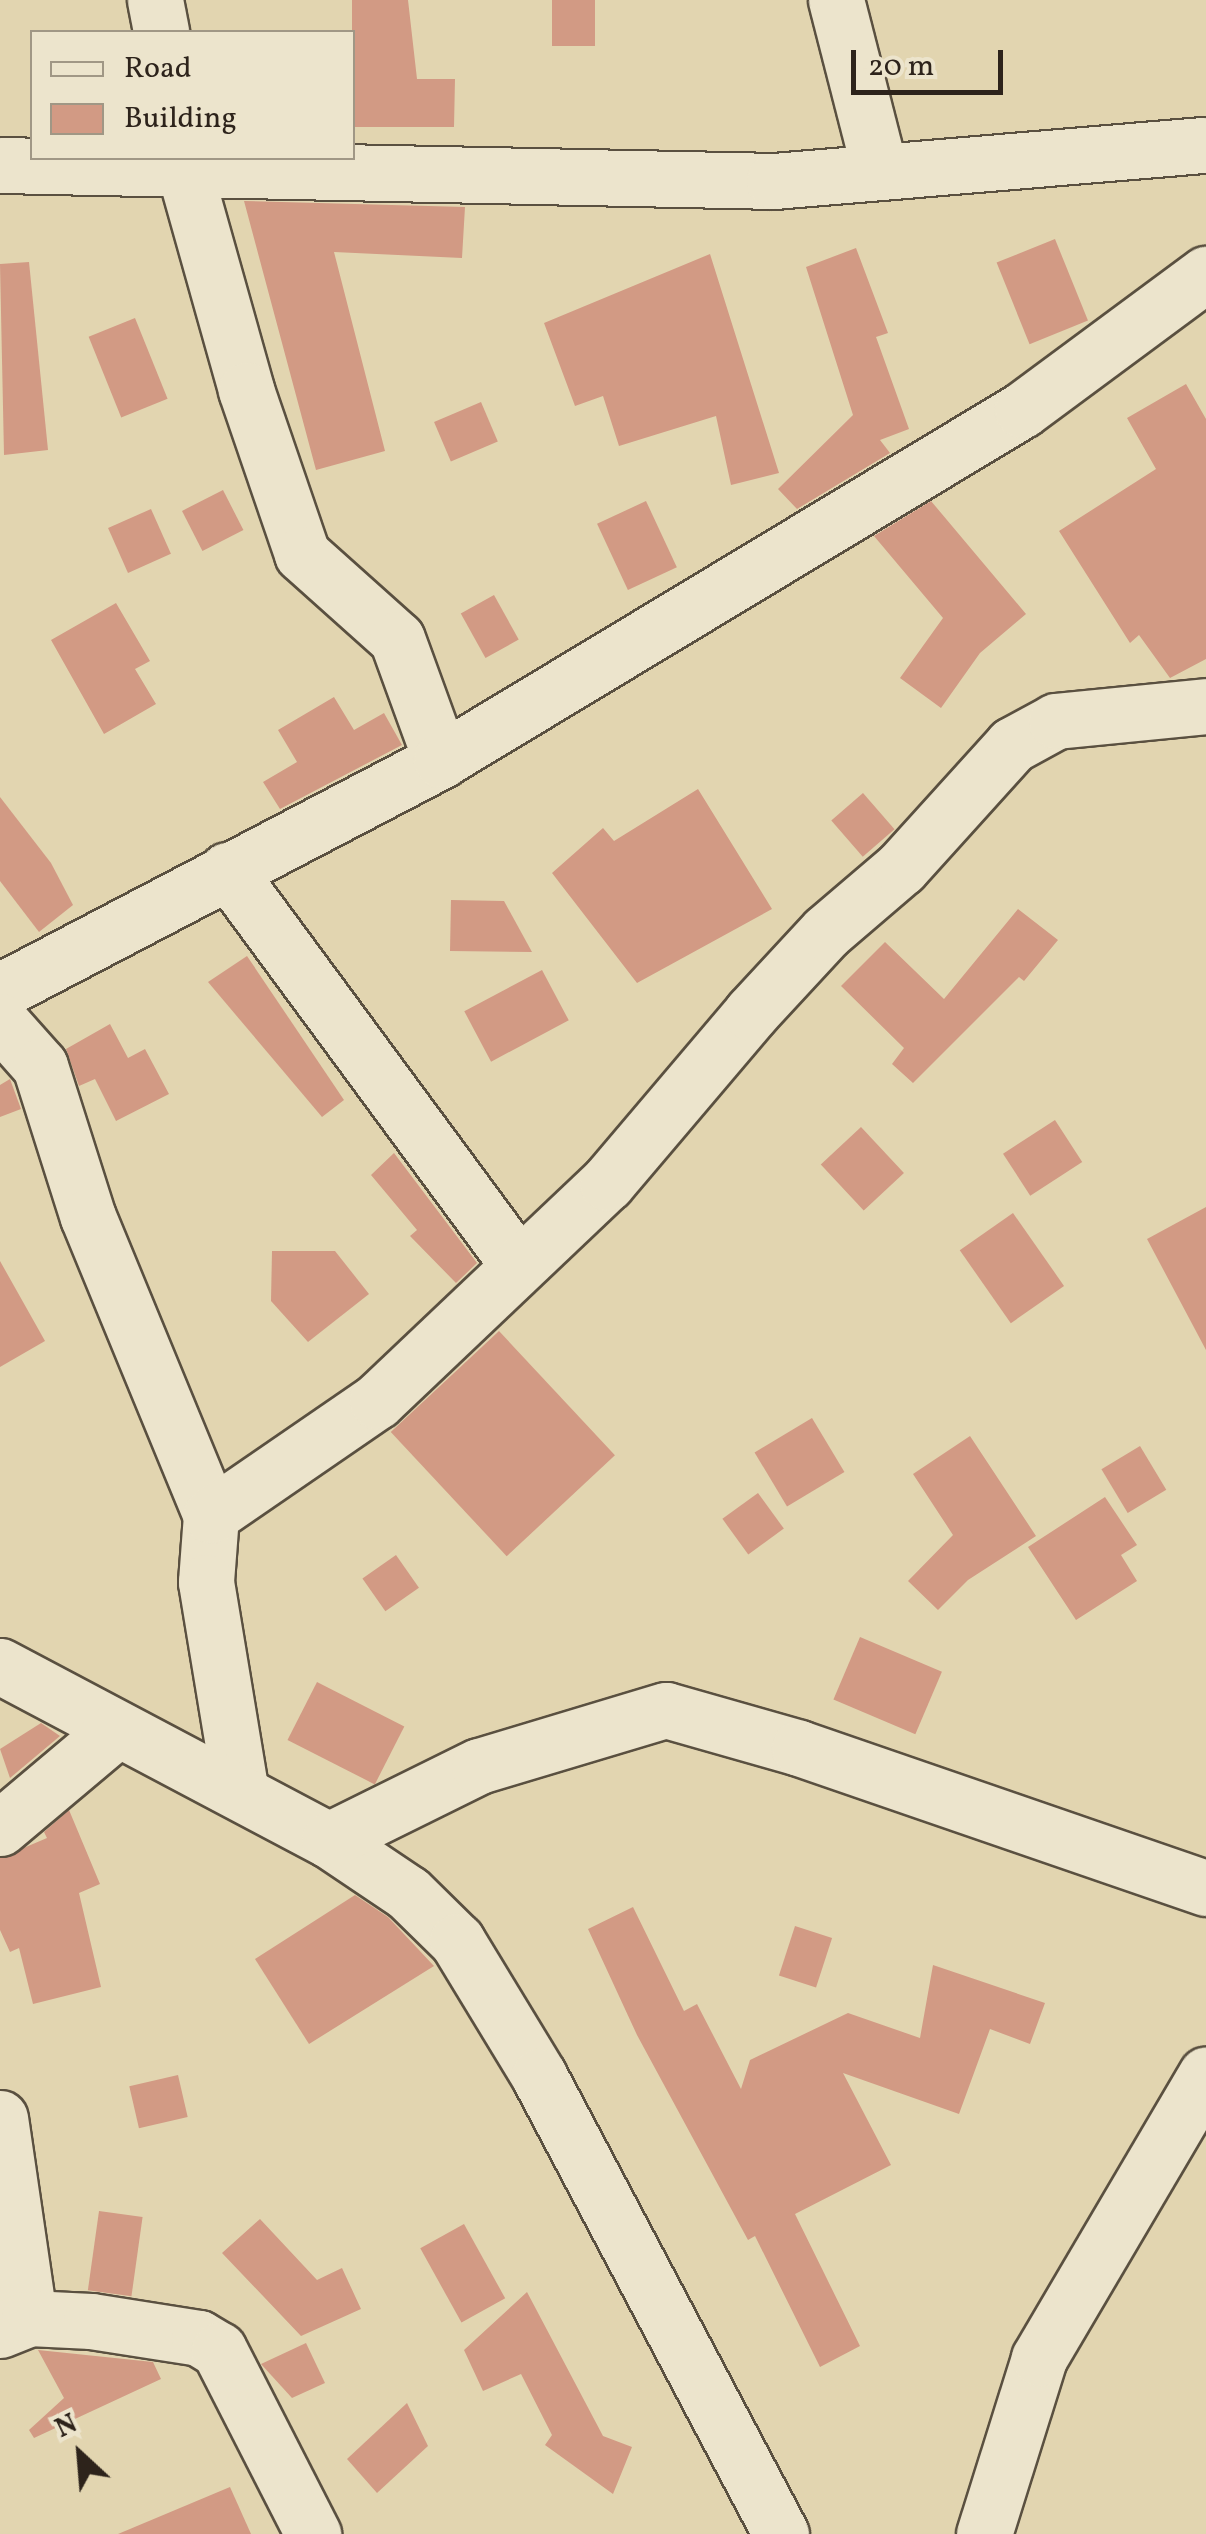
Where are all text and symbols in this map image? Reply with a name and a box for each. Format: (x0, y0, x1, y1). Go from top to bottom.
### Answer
legend (30, 30, 355, 160)
scale bar (856, 30, 1008, 92)
text: 20 m (868, 46, 934, 88)
text: Road (124, 48, 192, 90)
text: Building (124, 98, 237, 140)
north arrow (30, 2404, 130, 2504)
text: N (49, 2405, 84, 2449)

